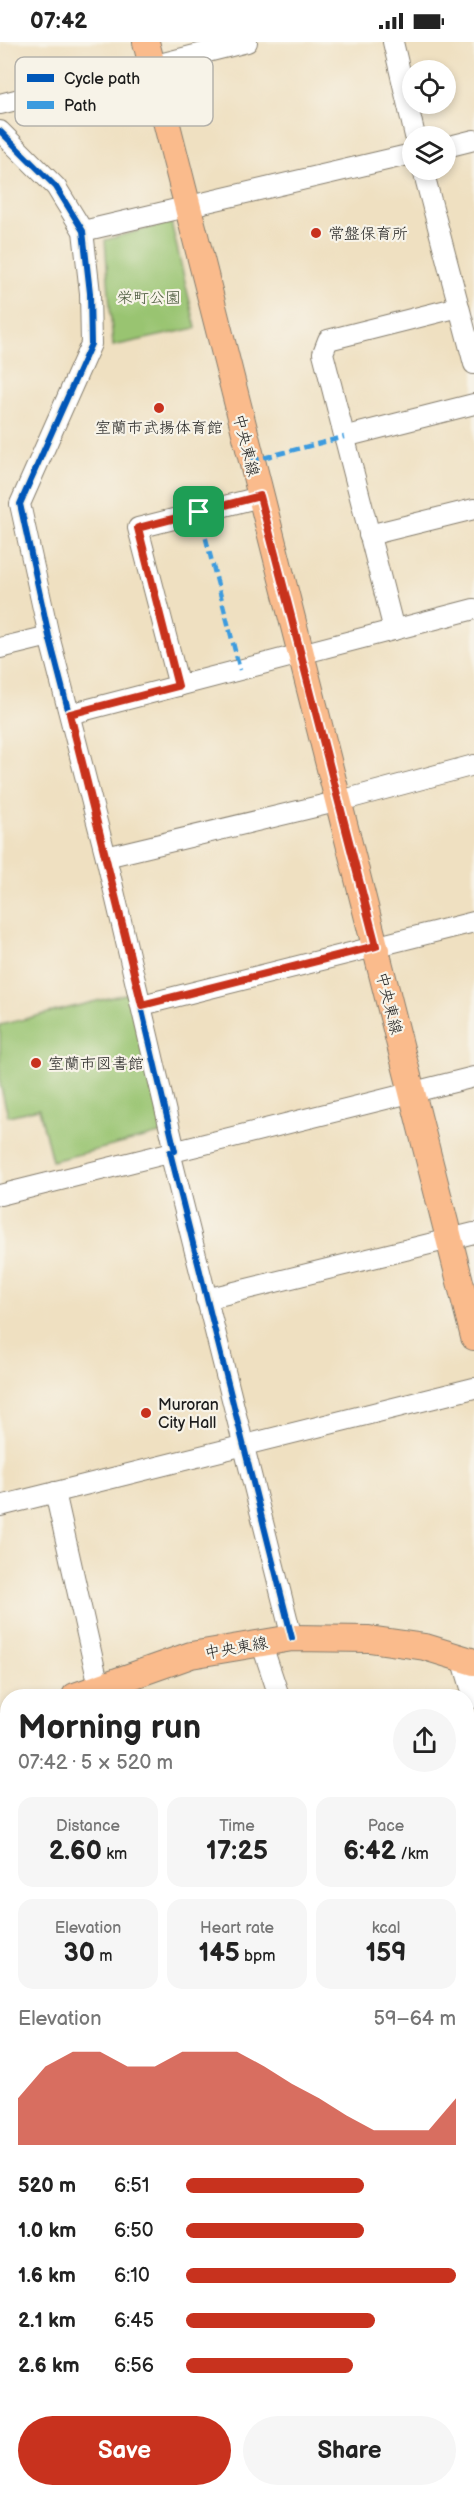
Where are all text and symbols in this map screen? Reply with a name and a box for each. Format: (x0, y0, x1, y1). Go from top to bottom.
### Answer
text: 07:42 (30, 8, 87, 35)
legend (15, 57, 213, 126)
map controls (402, 60, 456, 180)
button: locate (402, 60, 456, 114)
text: Cycle path (64, 70, 140, 89)
text: Path (64, 97, 96, 116)
button: layers (402, 126, 456, 180)
place label: 常盤保育所 (328, 225, 408, 244)
marker: 常盤保育所 (309, 226, 323, 240)
park label: 栄町公園 (117, 289, 181, 308)
marker: 室蘭市武揚体育館 (152, 401, 166, 415)
street label: 中央東線 (229, 412, 263, 479)
place label: 室蘭市武揚体育館 (95, 419, 223, 438)
pin (173, 486, 224, 537)
icon: arrive (182, 495, 215, 528)
street label: 中央東線 (372, 970, 406, 1037)
place label: 室蘭市図書館 (48, 1055, 144, 1074)
marker: 室蘭市図書館 (29, 1056, 43, 1070)
place label: Muroran City Hall (158, 1396, 219, 1433)
marker: Muroran City Hall (139, 1406, 153, 1420)
street label: 中央東線 (203, 1634, 269, 1663)
text: Morning run (18, 1708, 201, 1748)
button: share (393, 1709, 456, 1772)
text: 07:42 · 5 × 520 m (18, 1751, 173, 1775)
text: Distance (56, 1817, 120, 1836)
text: Time (219, 1817, 255, 1836)
text: Pace (368, 1817, 404, 1836)
text: 2.60 (49, 1836, 102, 1867)
text: 17:25 (206, 1836, 268, 1867)
text: 6:42 (343, 1836, 396, 1867)
text: km (102, 1845, 127, 1864)
text: /km (396, 1845, 429, 1864)
text: Elevation (55, 1919, 121, 1938)
text: Heart rate (200, 1919, 274, 1938)
text: kcal (372, 1919, 400, 1938)
text: 30 (64, 1938, 95, 1969)
text: 145 (198, 1938, 240, 1969)
text: 159 (365, 1938, 407, 1969)
text: m (95, 1947, 112, 1966)
text: bpm (240, 1947, 276, 1966)
text: Elevation (18, 2007, 101, 2031)
text: 59–64 m (373, 2007, 456, 2031)
text: 520 m (18, 2174, 76, 2198)
text: 6:51 (114, 2174, 149, 2198)
text: 1.0 km (18, 2219, 76, 2243)
text: 6:50 (114, 2219, 153, 2243)
text: 1.6 km (18, 2264, 76, 2288)
text: 6:10 (114, 2264, 150, 2288)
text: 2.1 km (18, 2309, 76, 2333)
text: 6:45 (114, 2309, 154, 2333)
text: 2.6 km (18, 2354, 79, 2378)
text: 6:56 (114, 2354, 154, 2378)
button: Save (18, 2416, 231, 2485)
button: Share (243, 2416, 456, 2485)

